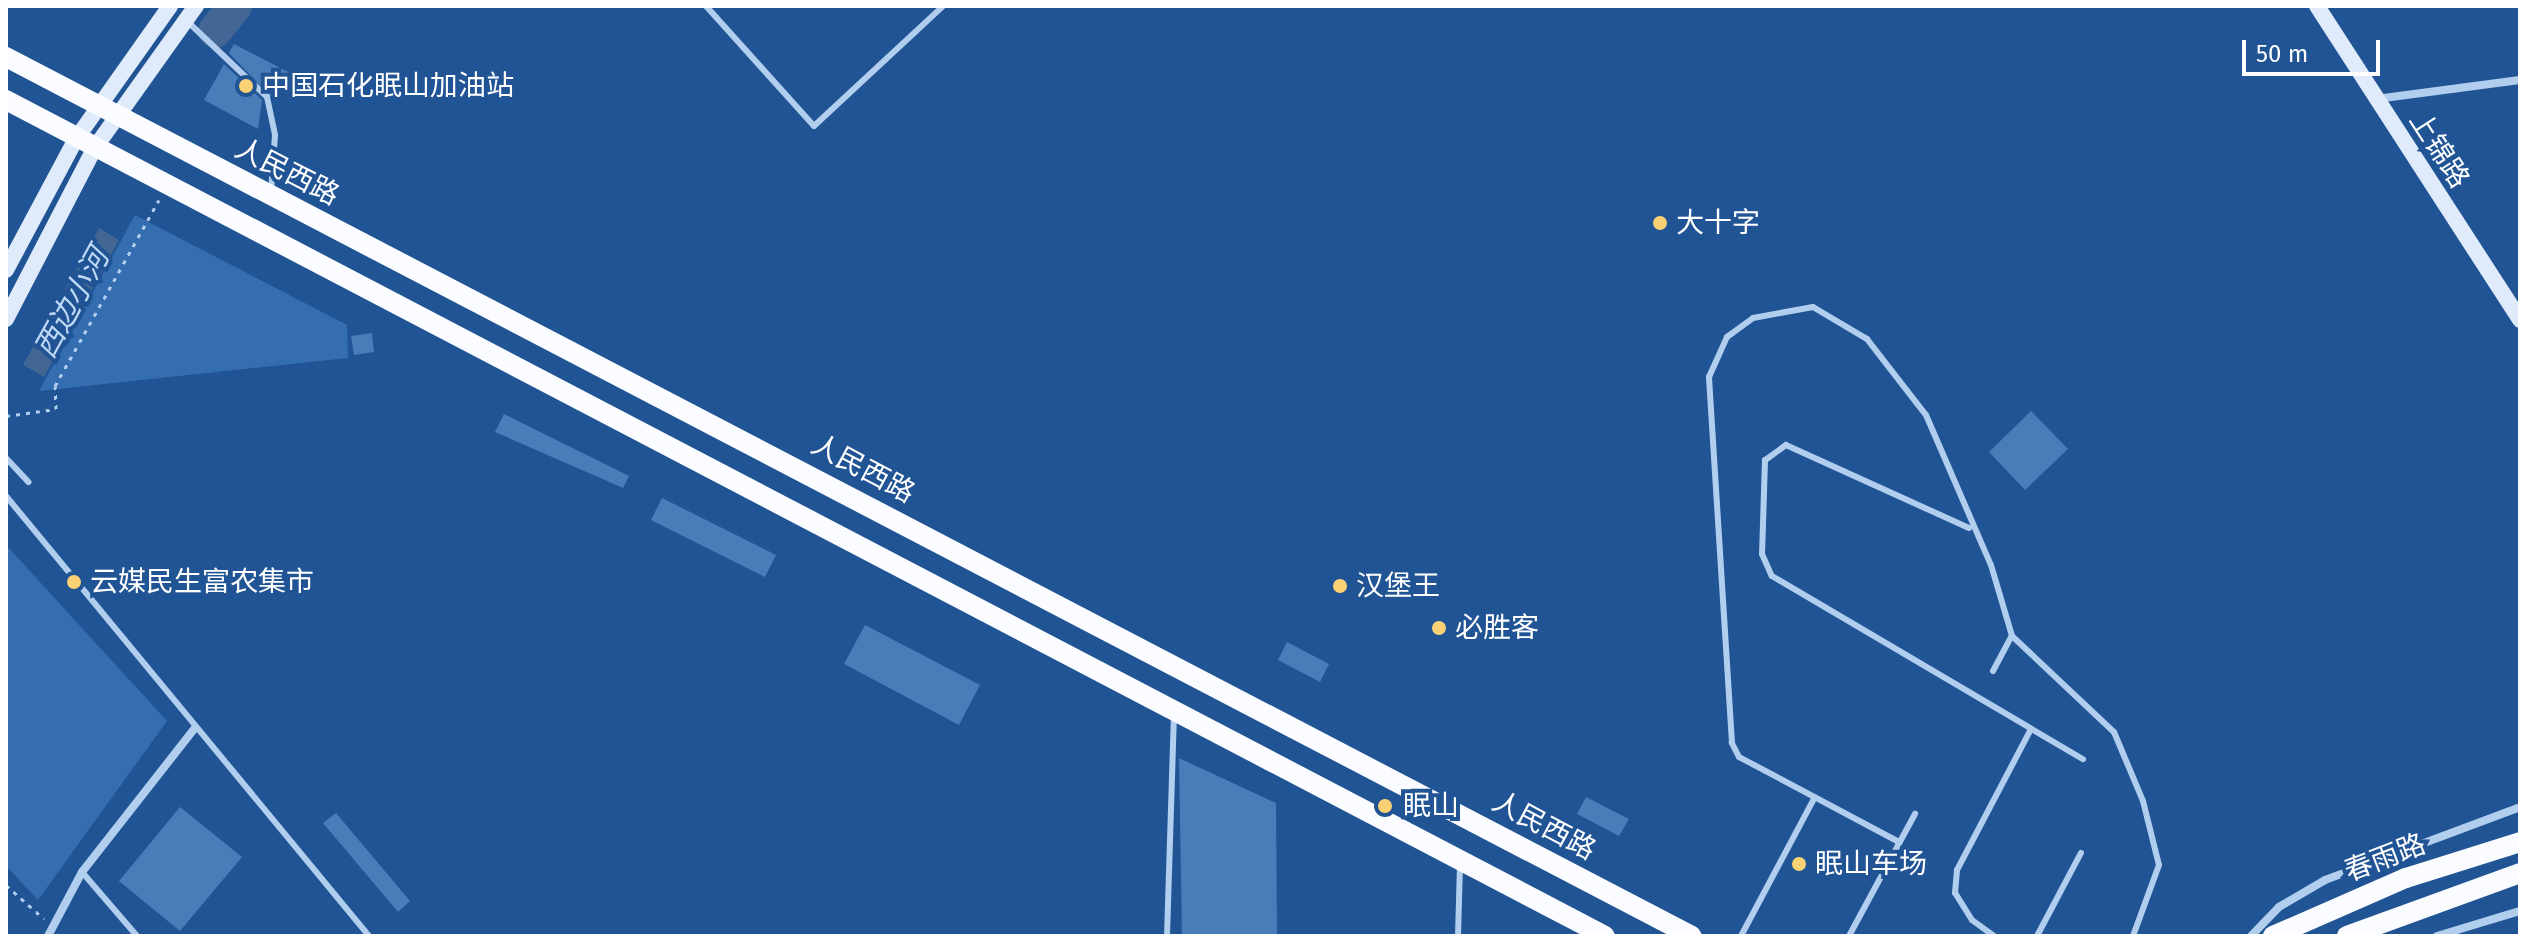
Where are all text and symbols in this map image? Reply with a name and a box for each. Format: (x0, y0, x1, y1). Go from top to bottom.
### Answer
scale bar (2246, 24, 2384, 74)
text: 50 m (2256, 40, 2308, 68)
place label: 中国石化眠山加油站 (262, 69, 514, 103)
marker: 中国石化眠山加油站 (237, 77, 255, 95)
street label: 上锦路 (2402, 106, 2476, 194)
street label: 人民西路 (229, 132, 345, 212)
place label: 大十字 (1676, 206, 1760, 240)
marker: 大十字 (1651, 214, 1669, 232)
water label: 西边小河 (27, 242, 117, 364)
street label: 人民西路 (806, 428, 920, 510)
place label: 云媒民生富农集市 (90, 565, 314, 599)
place label: 汉堡王 (1356, 569, 1440, 603)
marker: 云媒民生富农集市 (65, 573, 83, 591)
marker: 汉堡王 (1331, 577, 1349, 595)
place label: 必胜客 (1455, 611, 1539, 645)
marker: 必胜客 (1430, 619, 1448, 637)
street label: 人民西路 (1487, 785, 1601, 867)
place label: 眠山 (1403, 789, 1459, 823)
marker: 眠山 (1374, 795, 1396, 817)
street label: 春雨路 (2340, 827, 2430, 889)
place label: 眠山车场 (1815, 847, 1927, 881)
marker: 眠山车场 (1790, 855, 1808, 873)

